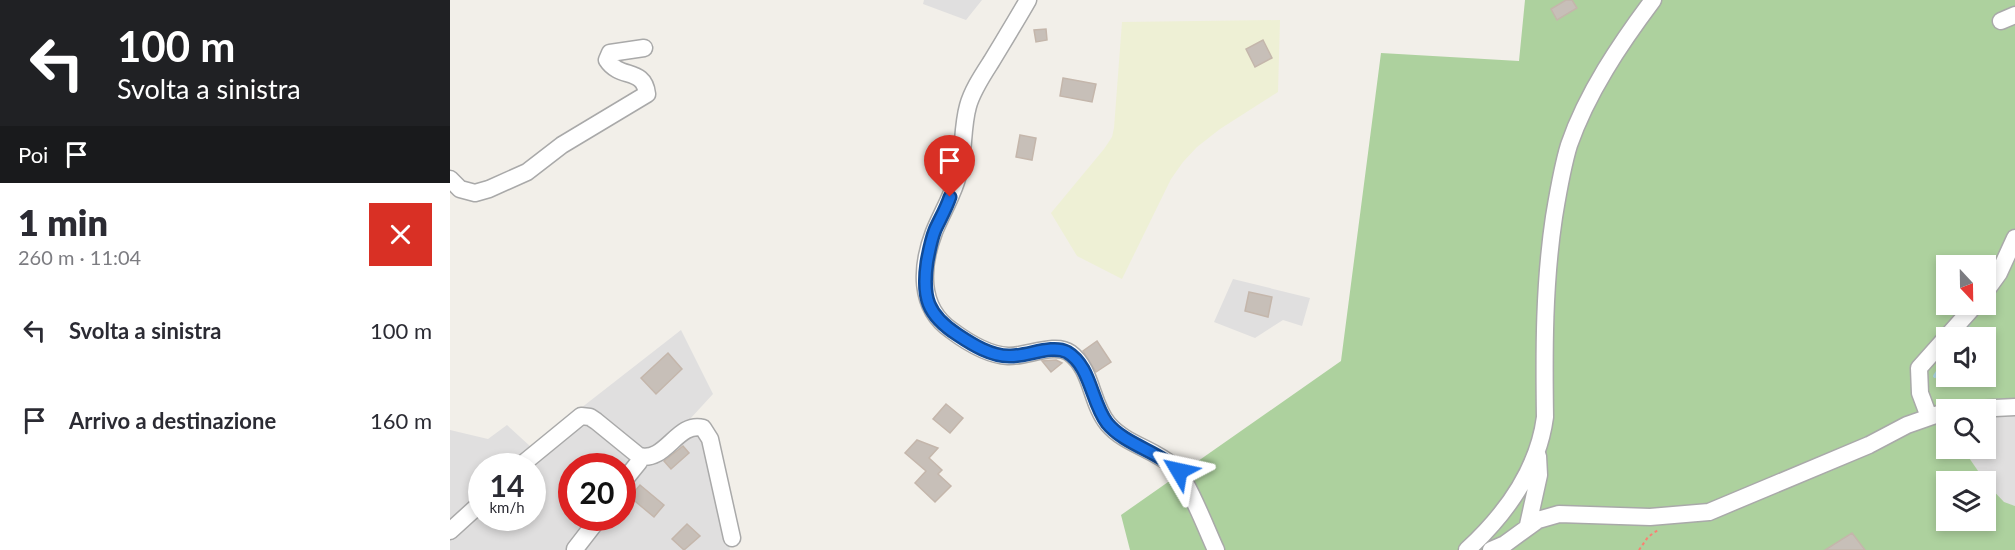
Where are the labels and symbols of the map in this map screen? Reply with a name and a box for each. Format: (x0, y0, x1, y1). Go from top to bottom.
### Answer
pin (924, 135, 975, 197)
north arrow (1936, 255, 1996, 315)
position arrow (1147, 439, 1211, 503)
speed limit sign: 20 (558, 453, 636, 531)

